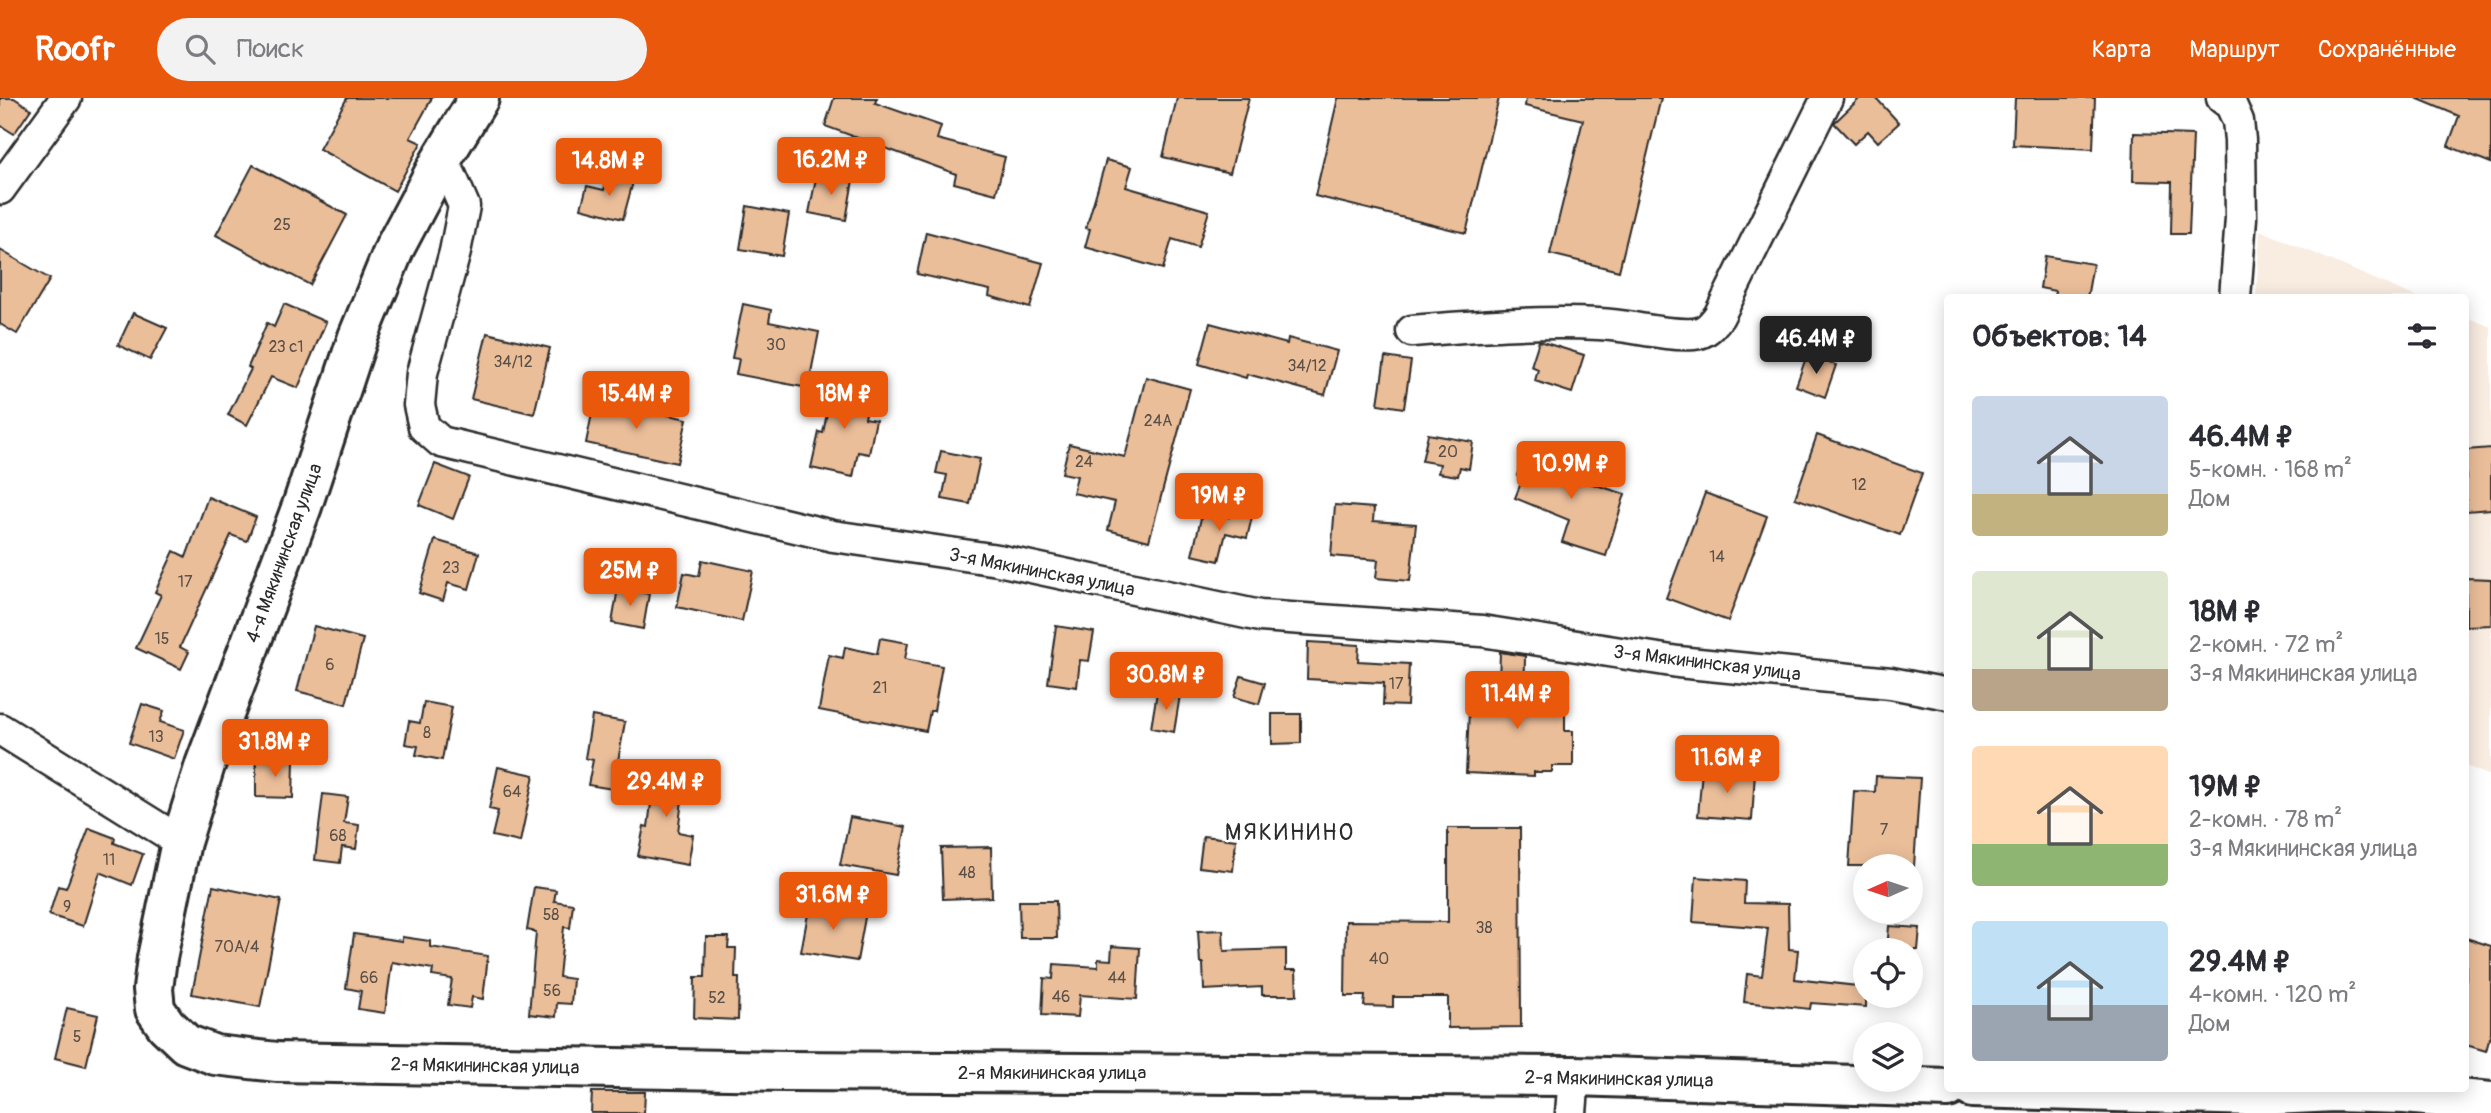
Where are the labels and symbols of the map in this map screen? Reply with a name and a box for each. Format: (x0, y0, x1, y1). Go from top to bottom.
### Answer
pin: 16.2M ₽ (766, 138, 896, 197)
pin: 14.8M ₽ (544, 139, 674, 198)
house number: 25 (273, 215, 291, 235)
pin: 46.4M ₽ (1751, 316, 1881, 376)
house number: 30 (766, 335, 786, 355)
house number: 23 с1 (268, 337, 304, 357)
house number: 34/12 (493, 352, 533, 372)
house number: 34/12 (1287, 356, 1327, 376)
pin: 15.4M ₽ (571, 372, 701, 431)
pin: 18M ₽ (795, 372, 893, 431)
house number: 24А (1144, 411, 1172, 431)
house number: 20 (1438, 442, 1458, 462)
pin: 10.9M ₽ (1506, 442, 1636, 501)
house number: 24 (1075, 452, 1093, 472)
street label: 4-я Мякининская улица (240, 460, 328, 646)
pin: 19M ₽ (1170, 474, 1268, 533)
house number: 12 (1851, 475, 1867, 495)
street label: 3-я Мякининская улица (947, 542, 1137, 602)
house number: 14 (1709, 547, 1725, 567)
pin: 25M ₽ (581, 548, 679, 608)
house number: 23 (442, 558, 460, 578)
house number: 17 (178, 572, 193, 592)
house number: 15 (155, 629, 169, 649)
street label: 3-я Мякининская улица (1612, 640, 1802, 686)
pin: 30.8M ₽ (1101, 652, 1231, 712)
house number: 6 (325, 655, 335, 675)
pin: 11.4M ₽ (1452, 672, 1582, 731)
house number: 17 (1389, 674, 1404, 694)
house number: 21 (872, 678, 888, 698)
pin: 31.8M ₽ (210, 720, 340, 779)
house number: 8 (423, 723, 431, 743)
house number: 13 (148, 727, 164, 747)
pin: 11.6M ₽ (1662, 736, 1792, 795)
pin: 29.4M ₽ (601, 760, 731, 819)
house number: 64 (503, 782, 521, 802)
district label: МЯКИНИНО (1225, 818, 1355, 847)
house number: 7 (1880, 820, 1889, 840)
house number: 68 (329, 826, 347, 846)
house number: 11 (103, 850, 115, 870)
north arrow (1853, 854, 1923, 924)
house number: 48 (958, 863, 976, 883)
pin: 31.6M ₽ (768, 872, 898, 932)
house number: 9 (63, 897, 71, 917)
house number: 58 (543, 905, 559, 925)
house number: 38 (1476, 918, 1493, 938)
house number: 70А/4 (215, 937, 259, 957)
house number: 40 (1369, 949, 1389, 969)
house number: 66 (360, 968, 378, 988)
house number: 44 (1108, 968, 1126, 988)
house number: 56 (543, 981, 561, 1001)
house number: 46 (1052, 987, 1070, 1007)
house number: 52 (708, 988, 726, 1008)
house number: 5 (73, 1027, 81, 1047)
street label: 2-я Мякининская улица (390, 1052, 580, 1080)
street label: 2-я Мякининская улица (958, 1061, 1147, 1085)
street label: 2-я Мякининская улица (1524, 1065, 1714, 1093)

